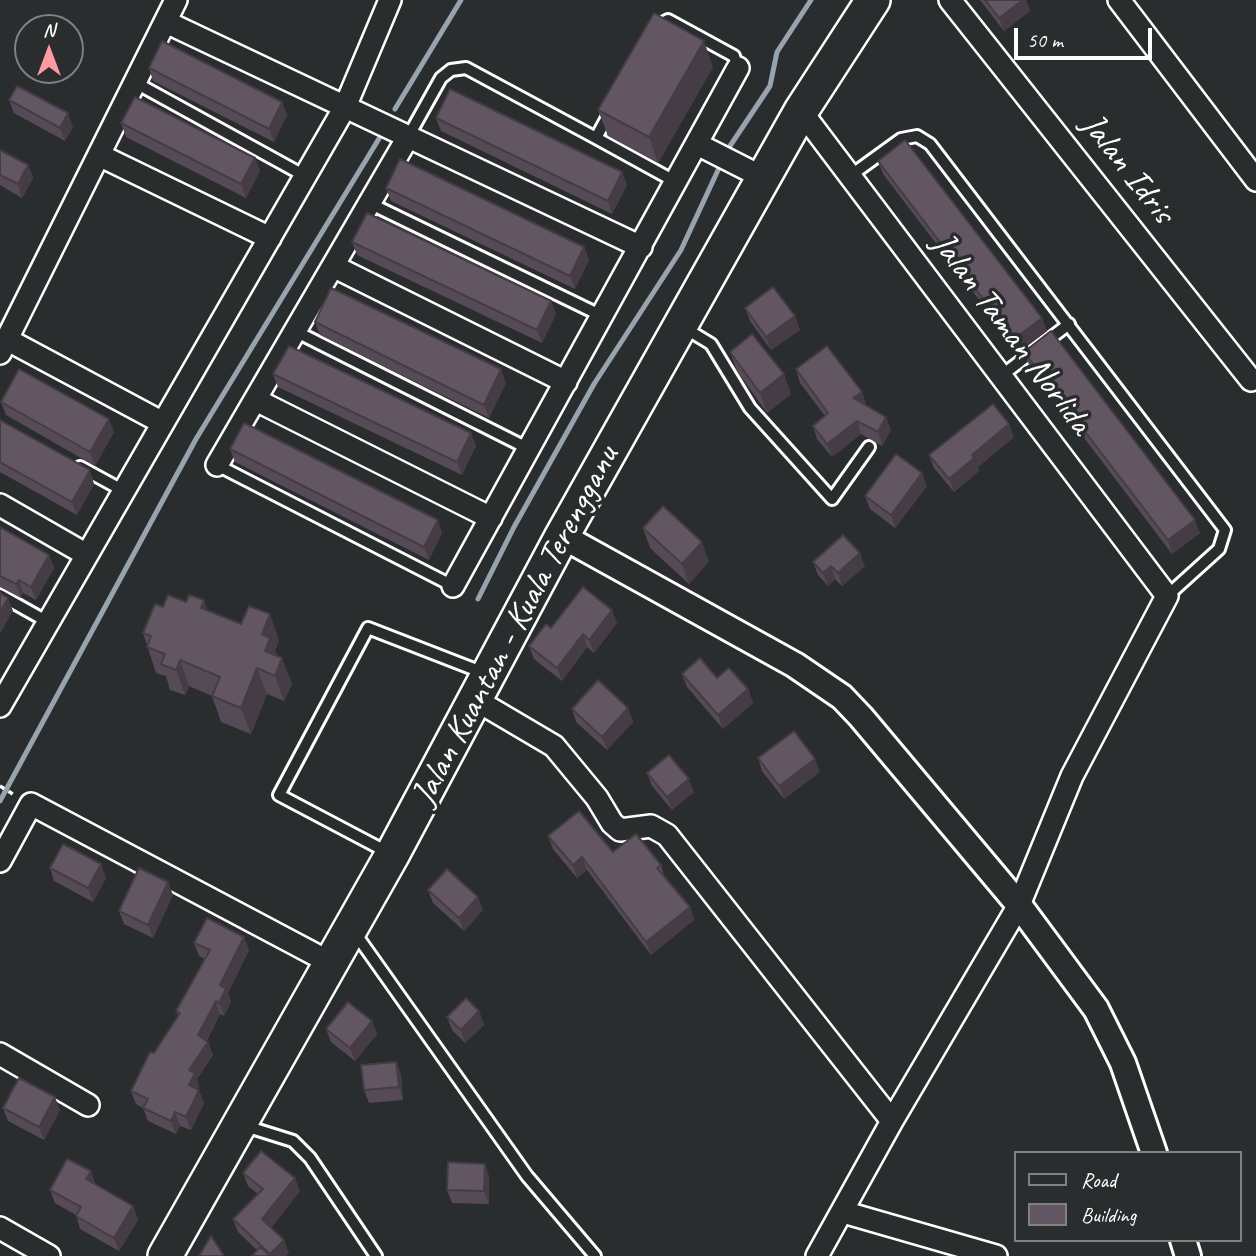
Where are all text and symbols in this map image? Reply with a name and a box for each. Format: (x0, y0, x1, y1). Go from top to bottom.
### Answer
north arrow (14, 14, 84, 84)
scale bar (1018, 14, 1156, 58)
text: N (43, 18, 55, 42)
text: 50 m (1027, 27, 1063, 53)
street label: Jalan Idris (1071, 106, 1183, 232)
street label: Jalan Taman Norlida (921, 225, 1101, 443)
street label: Jalan Kuantan - Kuala Terengganu (403, 439, 629, 813)
legend (1014, 1151, 1242, 1242)
text: Road (1081, 1167, 1116, 1193)
text: Building (1081, 1202, 1136, 1228)

